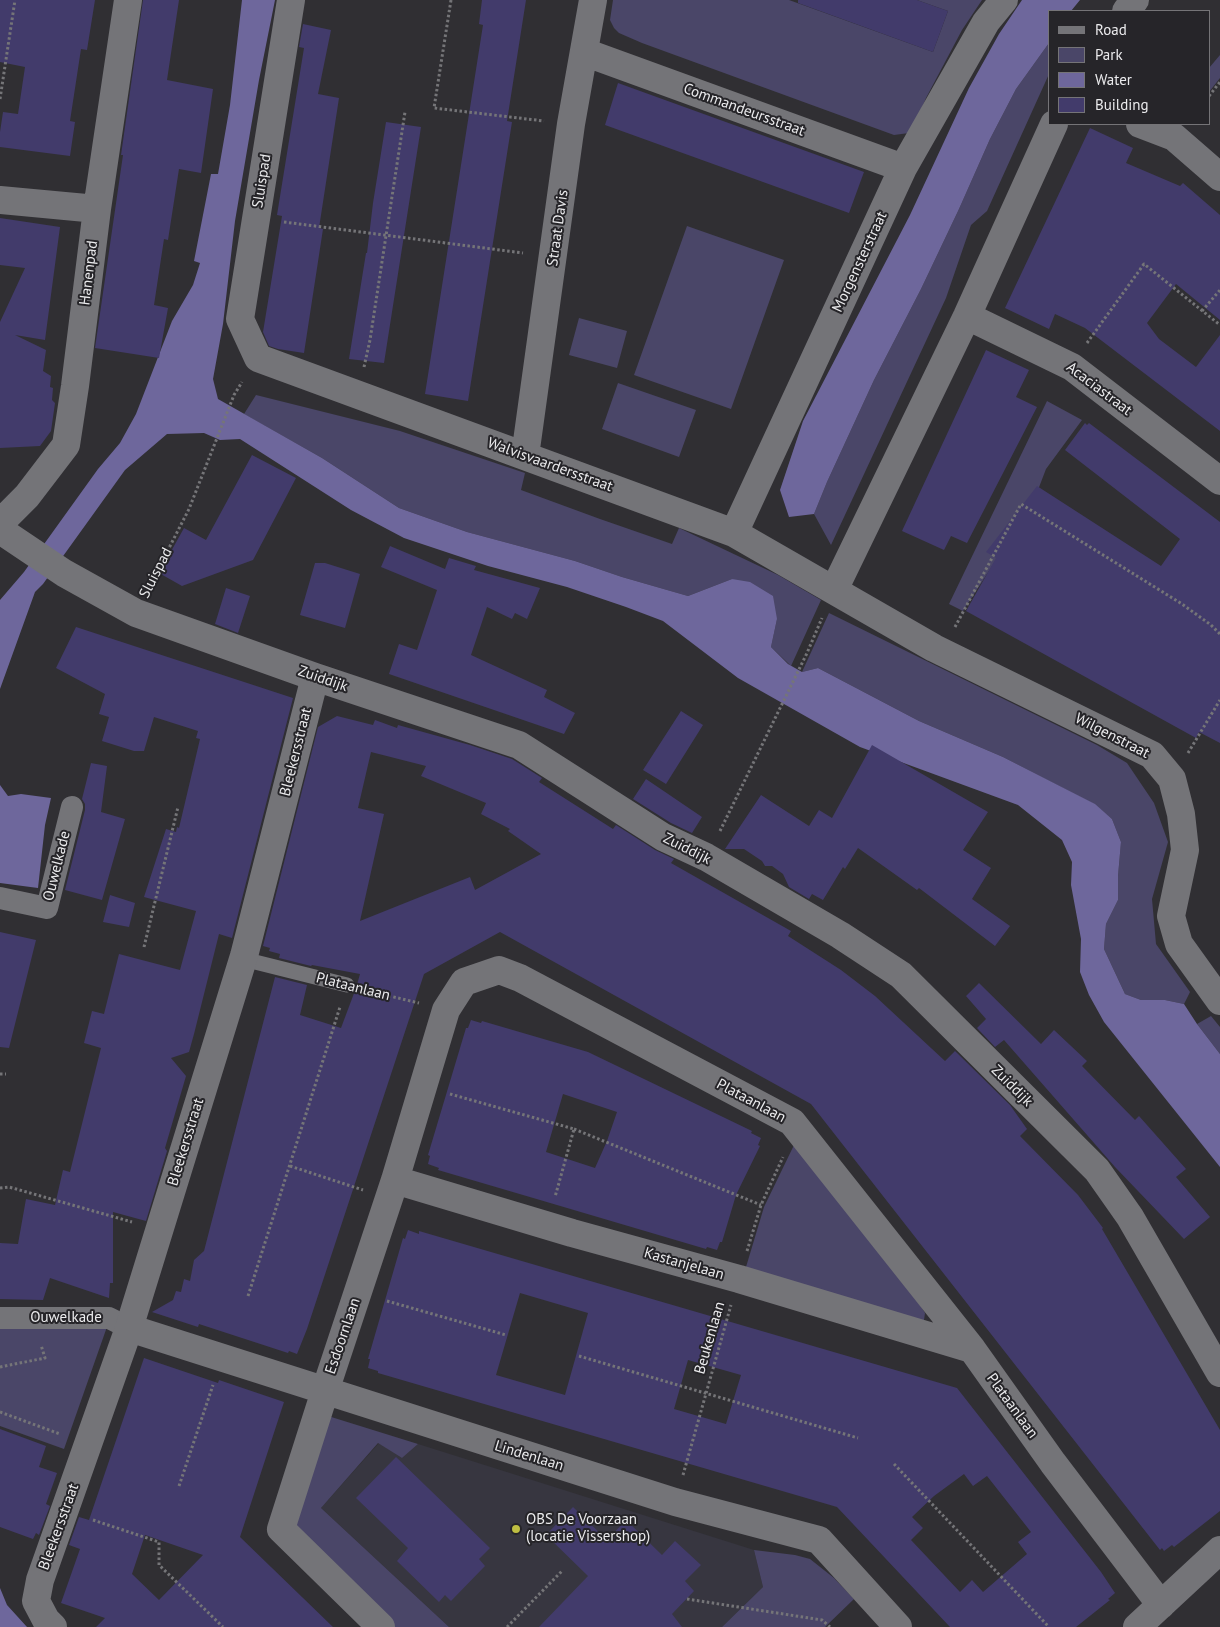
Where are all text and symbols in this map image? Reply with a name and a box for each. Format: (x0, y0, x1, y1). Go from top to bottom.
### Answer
legend (1048, 10, 1210, 125)
text: Road (1095, 20, 1127, 39)
text: Park (1095, 45, 1123, 64)
text: Water (1095, 70, 1132, 89)
street label: Commandeursstraat (681, 80, 807, 140)
text: Building (1095, 95, 1149, 114)
street label: Sluispad (249, 153, 275, 209)
street label: Straat Davis (544, 189, 572, 267)
street label: Morgensterstraat (829, 209, 891, 315)
street label: Hanenpad (76, 240, 102, 306)
street label: Acaciastraat (1063, 358, 1135, 420)
street label: Walvisvaardersstraat (485, 434, 615, 496)
street label: Sluispad (136, 545, 176, 601)
street label: Zuiddijk (296, 662, 350, 696)
street label: Bleekersstraat (276, 706, 316, 798)
street label: Wilgenstraat (1072, 710, 1152, 762)
street label: Ouwelkade (40, 829, 74, 903)
street label: Zuiddijk (660, 829, 714, 869)
street label: Plataanlaan (314, 969, 392, 1005)
street label: Zuiddijk (987, 1061, 1037, 1111)
street label: Plataanlaan (713, 1075, 789, 1127)
street label: Bleekersstraat (164, 1096, 208, 1188)
street label: Kastanjelaan (642, 1244, 726, 1284)
street label: Esdoornlaan (322, 1296, 364, 1376)
street label: Beukenlaan (691, 1300, 729, 1376)
street label: Ouwelkade (30, 1309, 102, 1327)
street label: Plataanlaan (982, 1370, 1042, 1442)
street label: Lindenlaan (492, 1437, 566, 1475)
street label: Bleekersstraat (35, 1481, 83, 1573)
place label: OBS De Voorzaan (locatie Vissershop) (526, 1511, 650, 1546)
marker: OBS De Voorzaan (locatie Vissershop) (510, 1523, 522, 1535)

